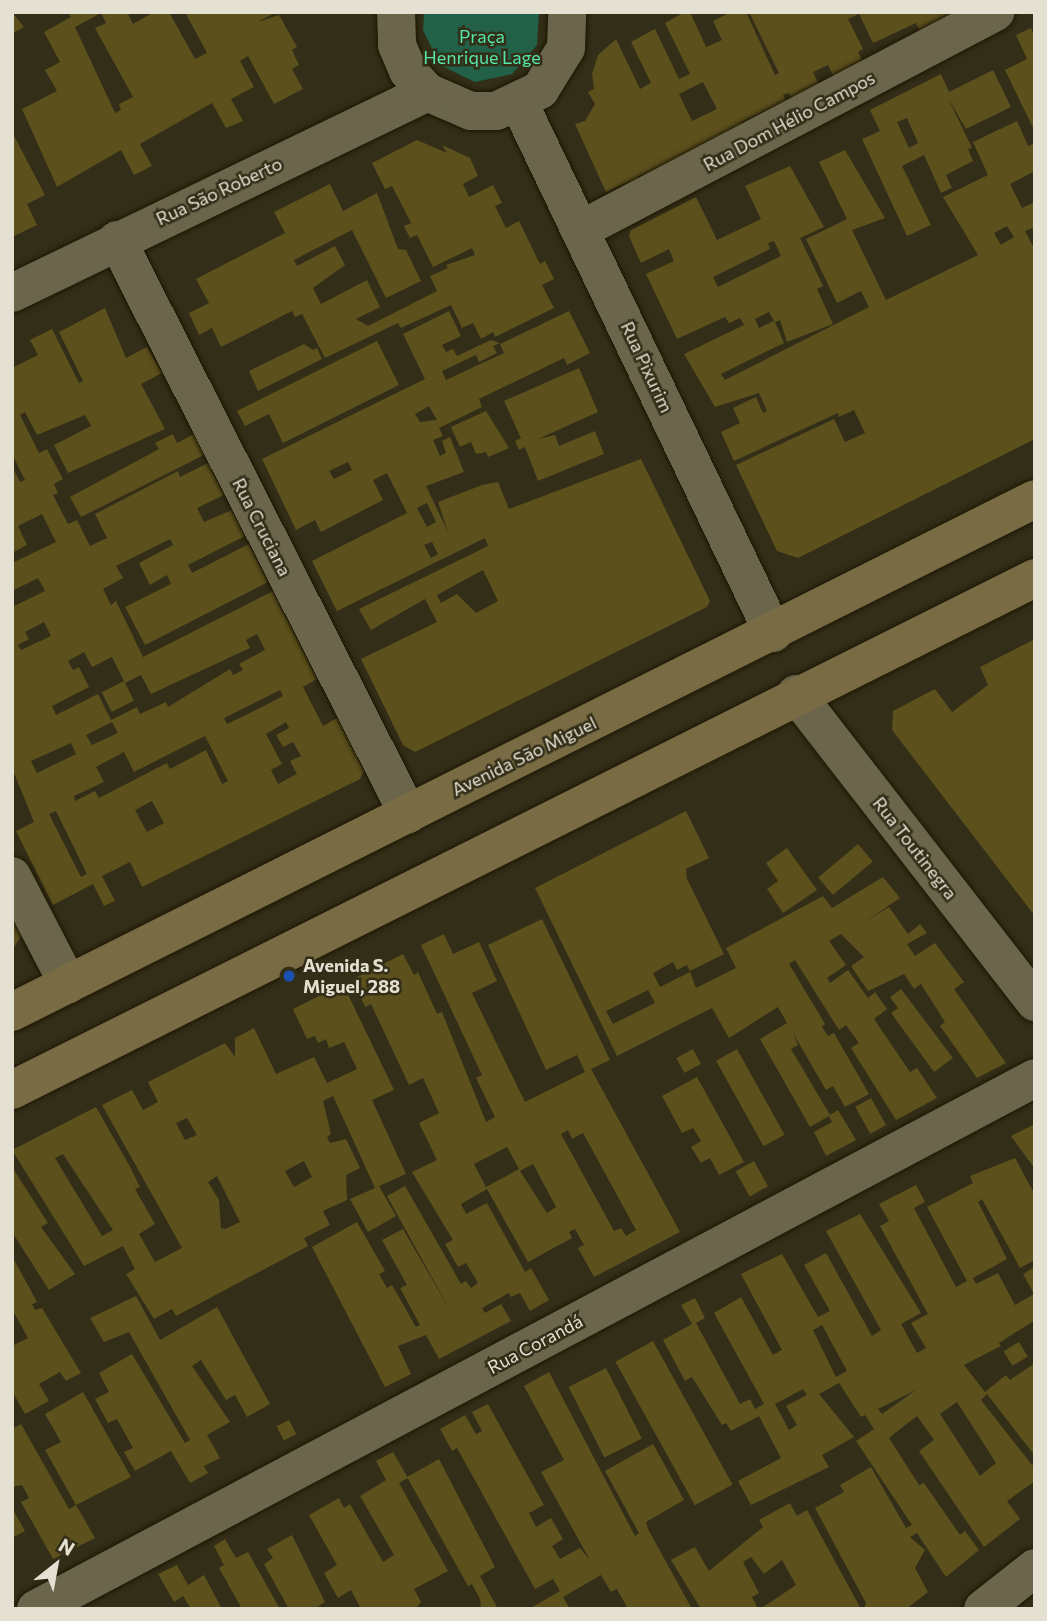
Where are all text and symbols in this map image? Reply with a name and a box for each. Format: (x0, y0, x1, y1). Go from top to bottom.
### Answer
park label: Praça Henrique Lage (423, 26, 541, 68)
street label: Rua Dom Hélio Campos (699, 67, 879, 175)
street label: Rua São Roberto (153, 152, 285, 230)
street label: Rua Pixurim (617, 318, 677, 416)
street label: Rua Cruciana (228, 474, 296, 580)
street label: Avenida São Miguel (448, 712, 600, 800)
street label: Rua Toutinegra (868, 793, 962, 903)
place label: Avenida S. Miguel, 288 (303, 955, 400, 998)
marker: Avenida S. Miguel, 288 (281, 968, 297, 984)
street label: Rua Corandá (484, 1310, 586, 1378)
north arrow (21, 1530, 91, 1600)
text: N (55, 1533, 79, 1560)

